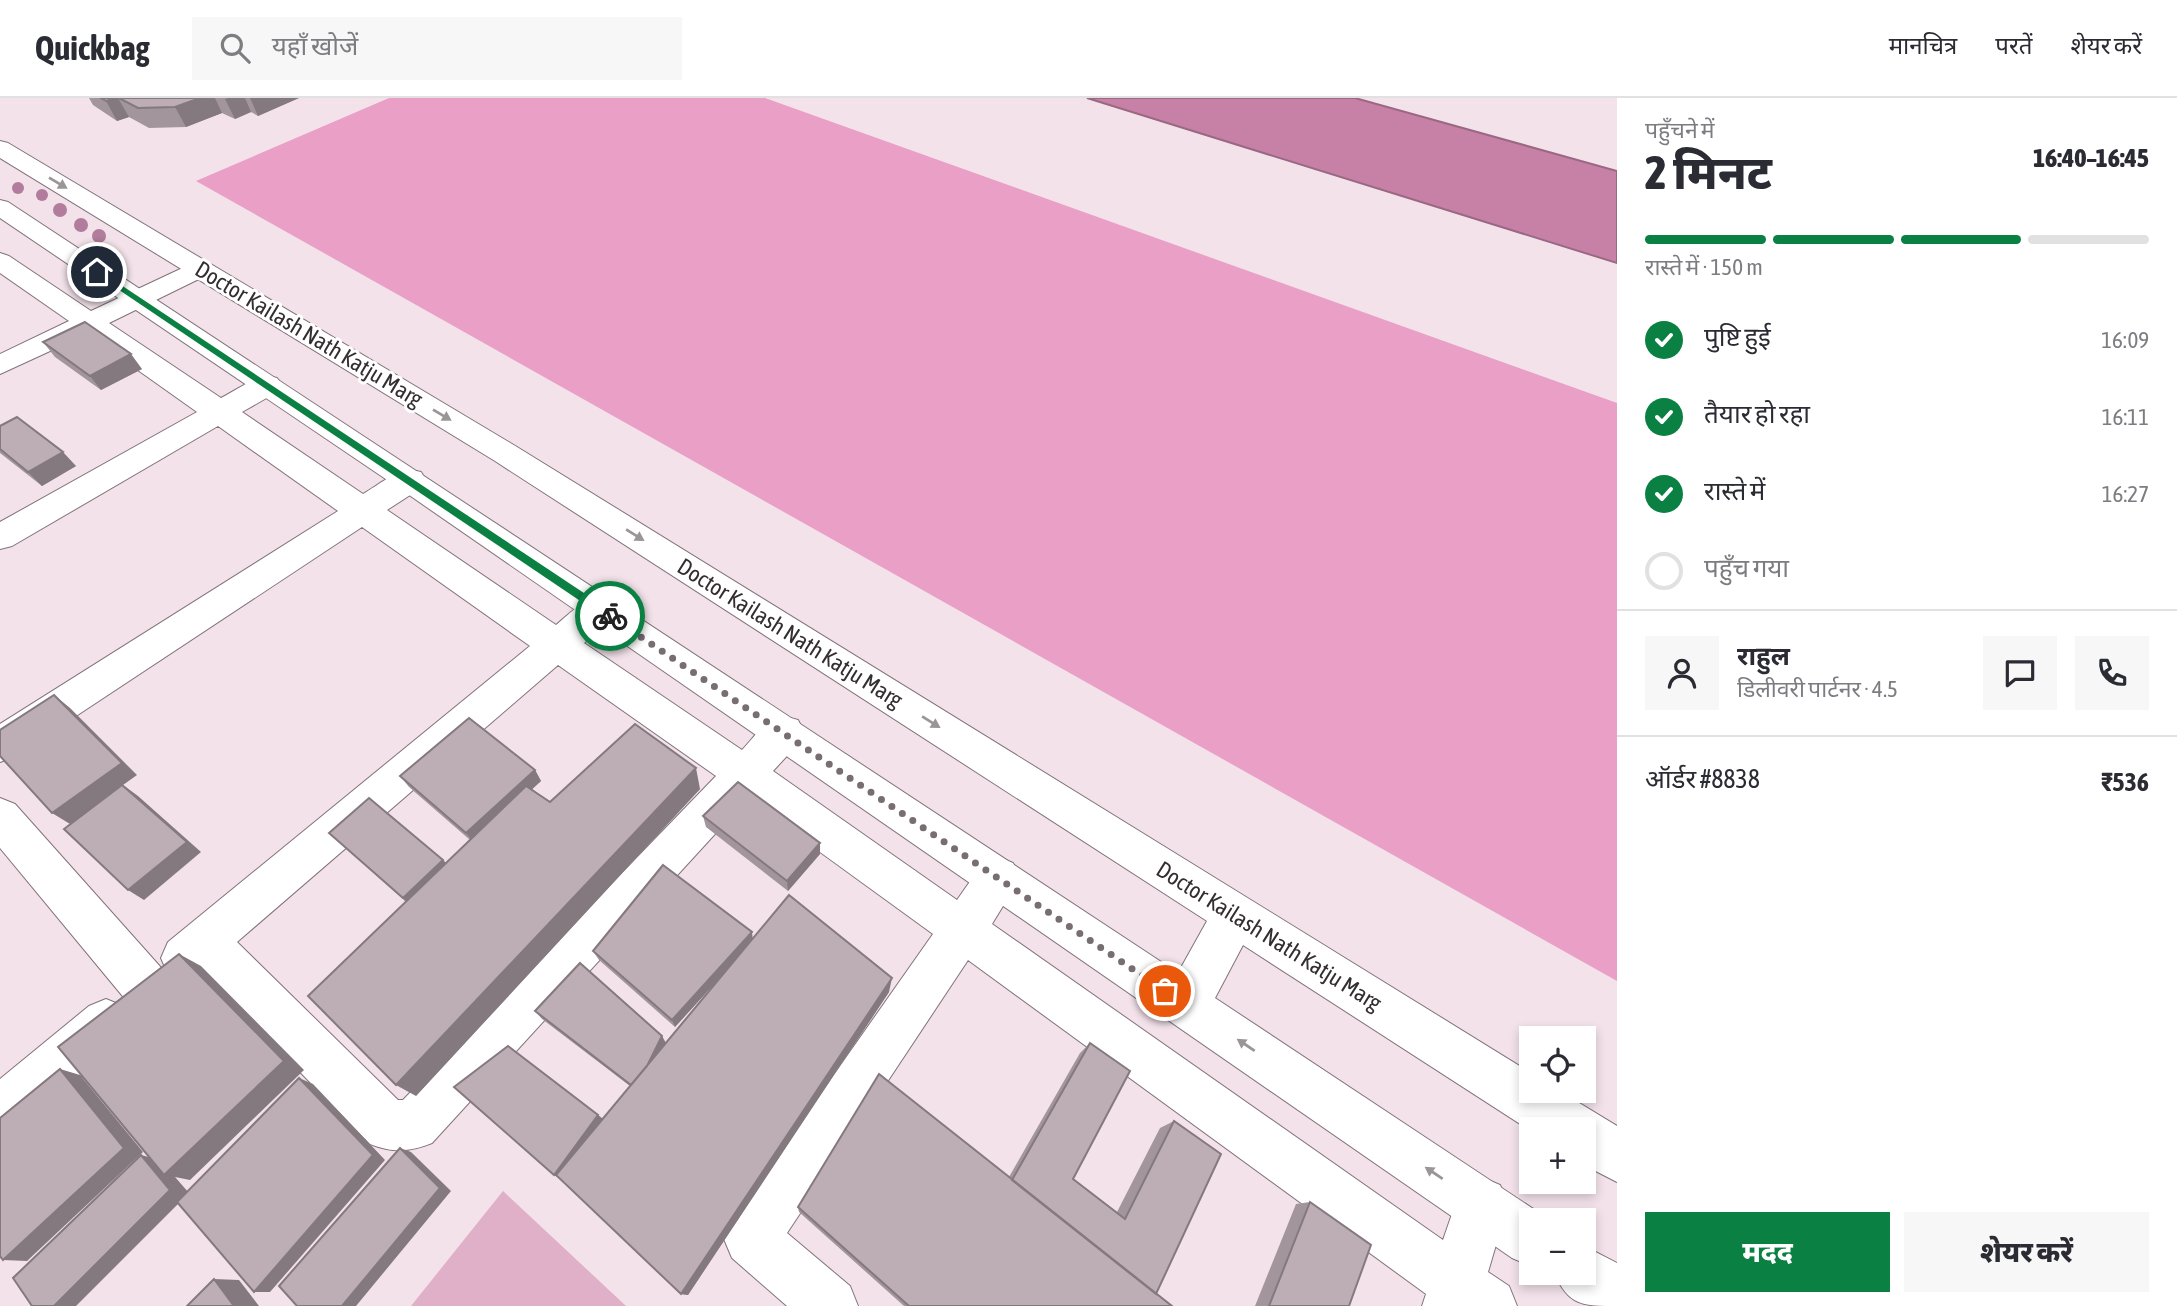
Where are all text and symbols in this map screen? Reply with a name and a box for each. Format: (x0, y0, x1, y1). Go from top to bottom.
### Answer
search box (192, 17, 682, 80)
text: Quickbag (35, 29, 150, 67)
icon: search (216, 29, 254, 67)
text: यहाँ खोजें (272, 31, 358, 61)
text: मानचित्र (1889, 32, 1957, 59)
text: परतें (1995, 32, 2032, 59)
text: शेयर करें (2070, 32, 2142, 59)
text: पहुँचने में (1645, 117, 1715, 143)
text: 16:40–16:45 (2033, 143, 2149, 173)
text: 2 मिनट (1645, 146, 1772, 199)
one-way arrow (49, 177, 68, 189)
pin (67, 242, 127, 302)
icon: home (78, 253, 116, 291)
text: रास्ते में · 150 m (1645, 254, 1763, 280)
street label: Doctor Kailash Nath Katju Marg (191, 256, 427, 412)
icon: check (1645, 321, 1683, 359)
text: पुष्टि हुई (1704, 322, 1771, 352)
text: 16:09 (2101, 327, 2149, 353)
icon: check (1645, 398, 1683, 436)
text: तैयार हो रहा (1704, 399, 1810, 429)
text: 16:11 (2102, 404, 2149, 430)
one-way arrow (432, 408, 451, 421)
icon: check (1645, 475, 1683, 513)
text: रास्ते में (1704, 476, 1765, 506)
text: 16:27 (2102, 481, 2149, 507)
one-way arrow (626, 528, 644, 542)
street label: Doctor Kailash Nath Katju Marg (673, 553, 907, 713)
text: पहुँच गया (1704, 553, 1789, 583)
courier (575, 581, 645, 651)
icon: bike (591, 597, 629, 635)
button: person (1645, 636, 1719, 710)
button: chat (1983, 636, 2057, 710)
button: phone (2075, 636, 2149, 710)
text: राहुल (1737, 641, 1790, 671)
text: डिलीवरी पार्टनर · 4.5 (1737, 676, 1898, 702)
one-way arrow (921, 716, 940, 729)
text: ऑर्डर #8838 (1645, 764, 1760, 794)
text: ₹536 (2101, 767, 2149, 797)
street label: Doctor Kailash Nath Katju Marg (1152, 856, 1386, 1016)
pin (1135, 961, 1195, 1021)
icon: bag (1146, 972, 1184, 1010)
map controls (1519, 1026, 1596, 1285)
button: locate (1519, 1026, 1596, 1103)
one-way arrow (1237, 1038, 1255, 1052)
button: + (1519, 1117, 1596, 1194)
one-way arrow (1425, 1166, 1443, 1180)
button: − (1519, 1208, 1596, 1285)
button: मदद (1645, 1212, 1890, 1292)
button: शेयर करें (1904, 1212, 2149, 1292)

